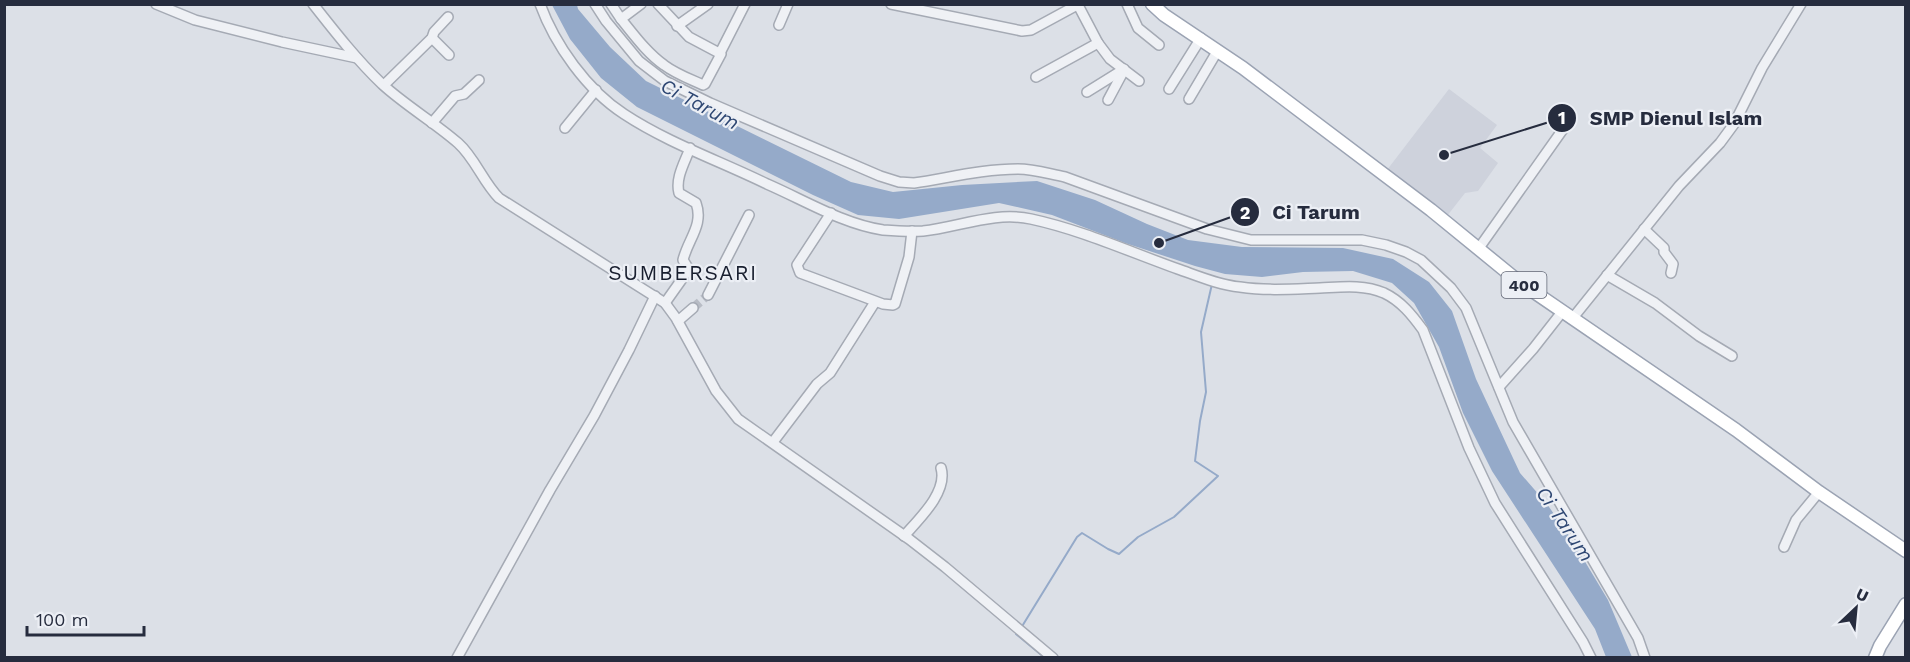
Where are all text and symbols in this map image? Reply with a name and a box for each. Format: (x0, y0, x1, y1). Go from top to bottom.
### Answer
water label: Ci Tarum (657, 73, 743, 135)
callout: SMP Dienul Islam (1547, 99, 1774, 137)
text: SMP Dienul Islam (1590, 106, 1762, 130)
text: 1 (1558, 107, 1566, 128)
callout: Ci Tarum (1230, 193, 1372, 231)
text: Ci Tarum (1272, 200, 1360, 224)
text: 2 (1240, 202, 1250, 223)
district label: SUMBERSARI (608, 260, 758, 285)
road number: 400 (1502, 272, 1546, 298)
water label: Ci Tarum (1531, 482, 1599, 566)
north arrow (1826, 578, 1886, 638)
text: U (1853, 584, 1872, 606)
scale bar (27, 599, 144, 637)
text: 100 m (36, 609, 89, 630)

